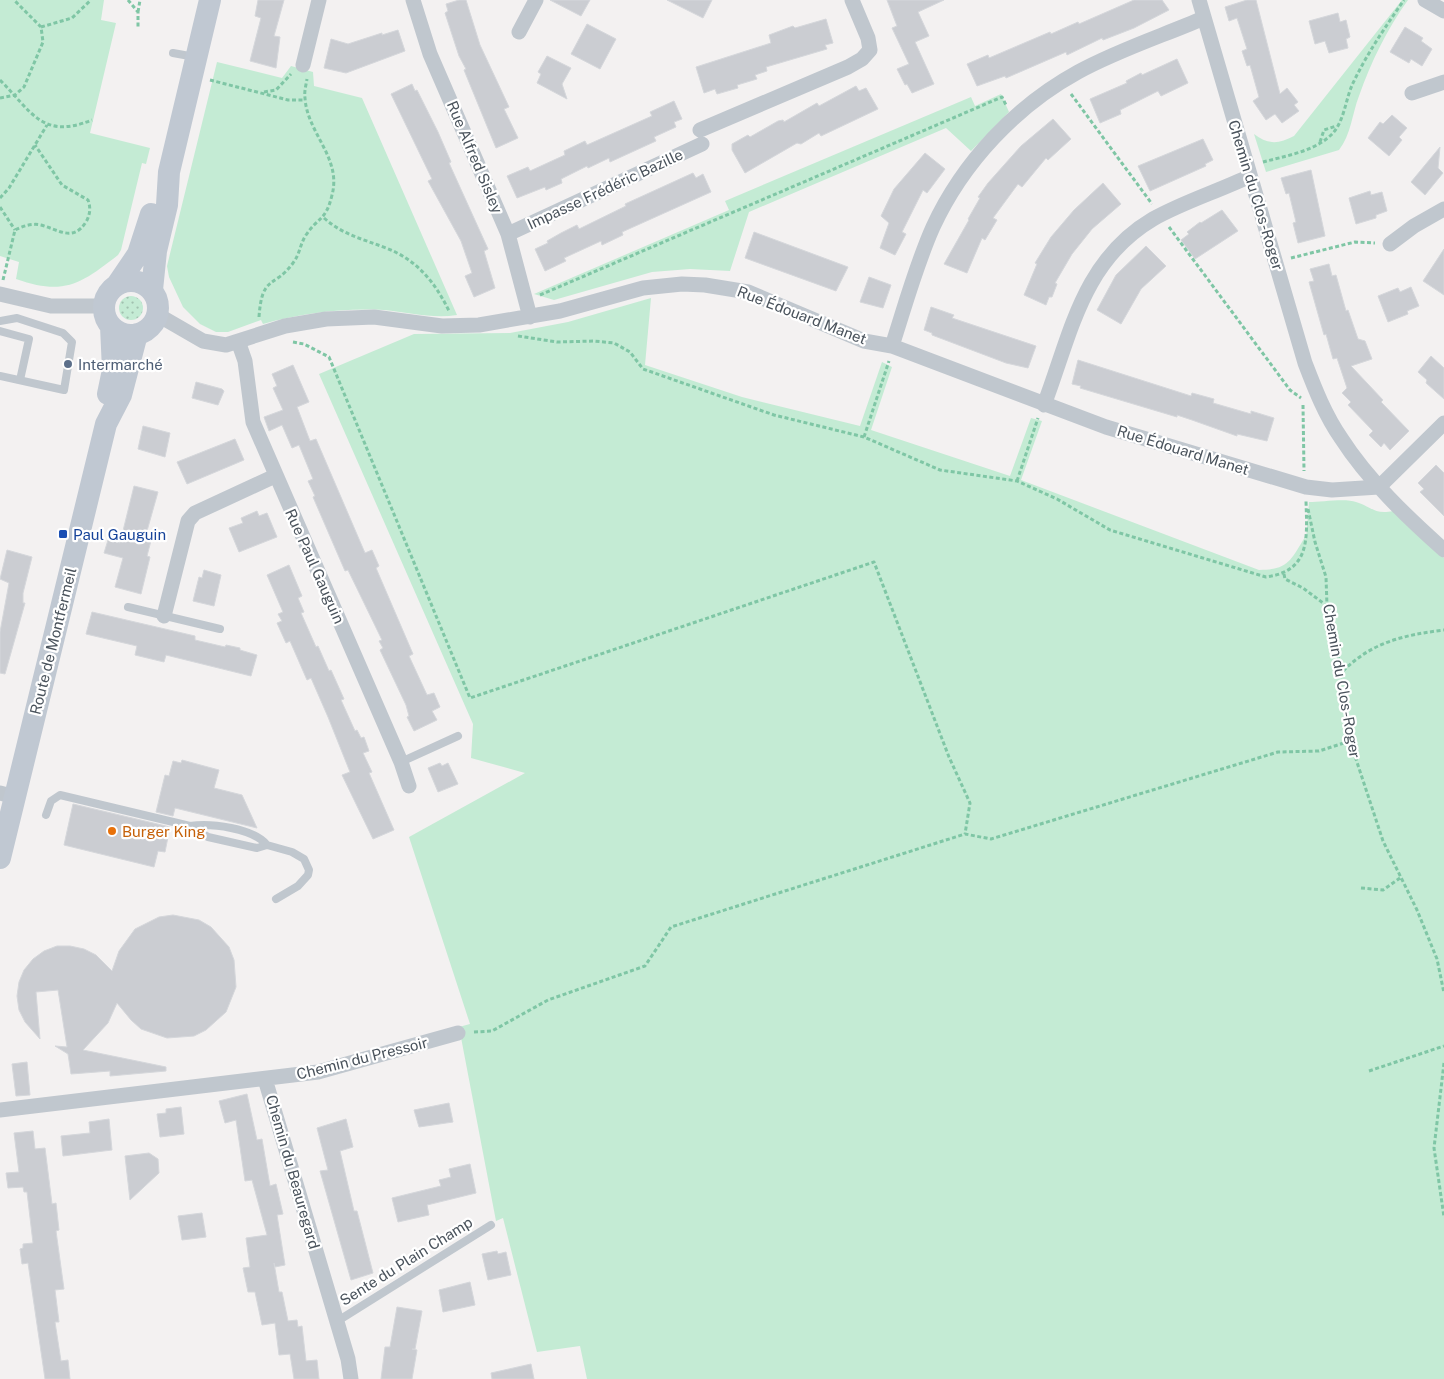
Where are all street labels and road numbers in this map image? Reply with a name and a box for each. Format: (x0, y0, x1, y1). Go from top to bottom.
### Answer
street label: Rue Alfred Sisley (444, 98, 506, 216)
street label: Chemin du Clos-Roger (1225, 118, 1287, 272)
street label: Impasse Frédéric Bazille (525, 145, 685, 233)
street label: Rue Édouard Manet (735, 283, 869, 348)
street label: Rue Édouard Manet (1115, 422, 1251, 478)
street label: Rue Paul Gauguin (282, 506, 348, 626)
street label: Route de Montfermeil (27, 566, 79, 716)
street label: Chemin du Clos-Roger (1320, 603, 1364, 760)
street label: Chemin du Pressoir (295, 1033, 430, 1083)
street label: Chemin du Beauregard (263, 1093, 323, 1251)
street label: Sente du Plain Champ (337, 1213, 476, 1309)

